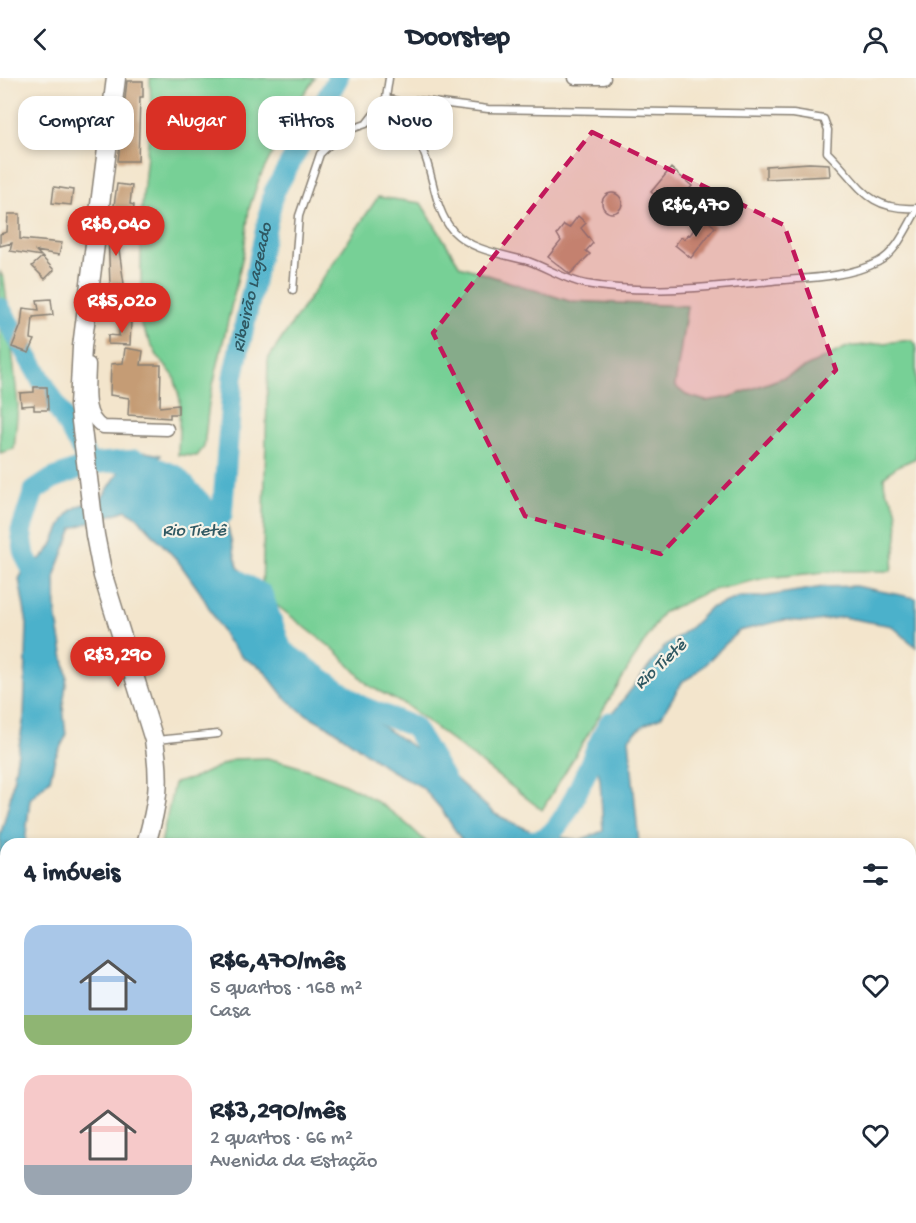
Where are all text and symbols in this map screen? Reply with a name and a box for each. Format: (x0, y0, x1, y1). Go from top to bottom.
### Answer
icon: back (24, 23, 57, 56)
text: Doorstep (406, 23, 510, 55)
icon: person (859, 23, 892, 56)
chip: Comprar (18, 96, 134, 150)
chip: Alugar (146, 96, 246, 150)
chip: Filtros (258, 96, 355, 150)
chip: Novo (367, 96, 453, 150)
pin: R$6,470 (641, 187, 751, 238)
text: R$6,470 (662, 195, 730, 218)
pin: R$8,040 (61, 206, 171, 257)
text: R$8,040 (82, 214, 150, 237)
water label: Ribeirão Lageado (228, 220, 277, 354)
pin: R$5,020 (67, 283, 177, 334)
text: R$5,020 (88, 291, 156, 314)
water label: Rio Tietê (162, 521, 228, 542)
water label: Rio Tietê (631, 634, 693, 694)
pin: R$3,290 (63, 637, 173, 688)
text: R$3,290 (84, 645, 152, 668)
icon: filters (859, 858, 892, 891)
text: 4 imóveis (24, 859, 120, 890)
text: R$6,470/mês (210, 947, 345, 978)
icon: home (72, 949, 144, 1021)
icon: heart (859, 969, 892, 1002)
text: 5 quartos · 168 m² (210, 978, 362, 1001)
text: Casa (210, 1001, 250, 1024)
text: R$3,290/mês (210, 1097, 345, 1128)
icon: home (72, 1099, 144, 1171)
icon: heart (859, 1119, 892, 1152)
text: 2 quartos · 66 m² (210, 1128, 353, 1151)
text: Avenida da Estação (210, 1151, 377, 1174)

